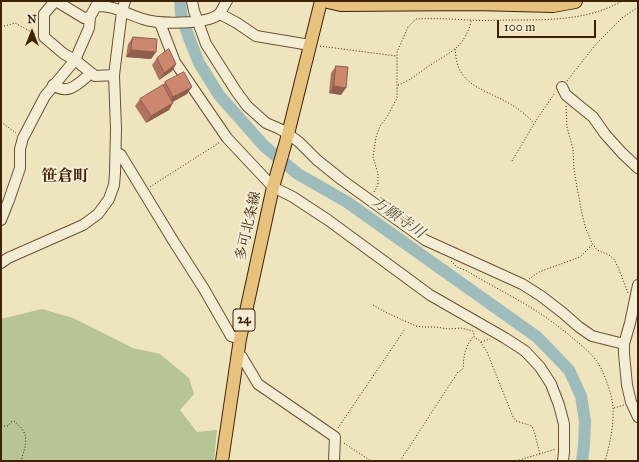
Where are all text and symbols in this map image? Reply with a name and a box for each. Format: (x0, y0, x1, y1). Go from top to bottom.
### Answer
north arrow (12, 12, 52, 52)
scale bar (499, 12, 598, 38)
text: N (27, 13, 37, 26)
text: 100 m (504, 20, 535, 34)
district label: 笹倉町 (41, 167, 89, 187)
street label: 多可北条線 (233, 190, 265, 262)
water label: 万願寺川 (368, 193, 428, 243)
road number: 24 (233, 309, 255, 331)

